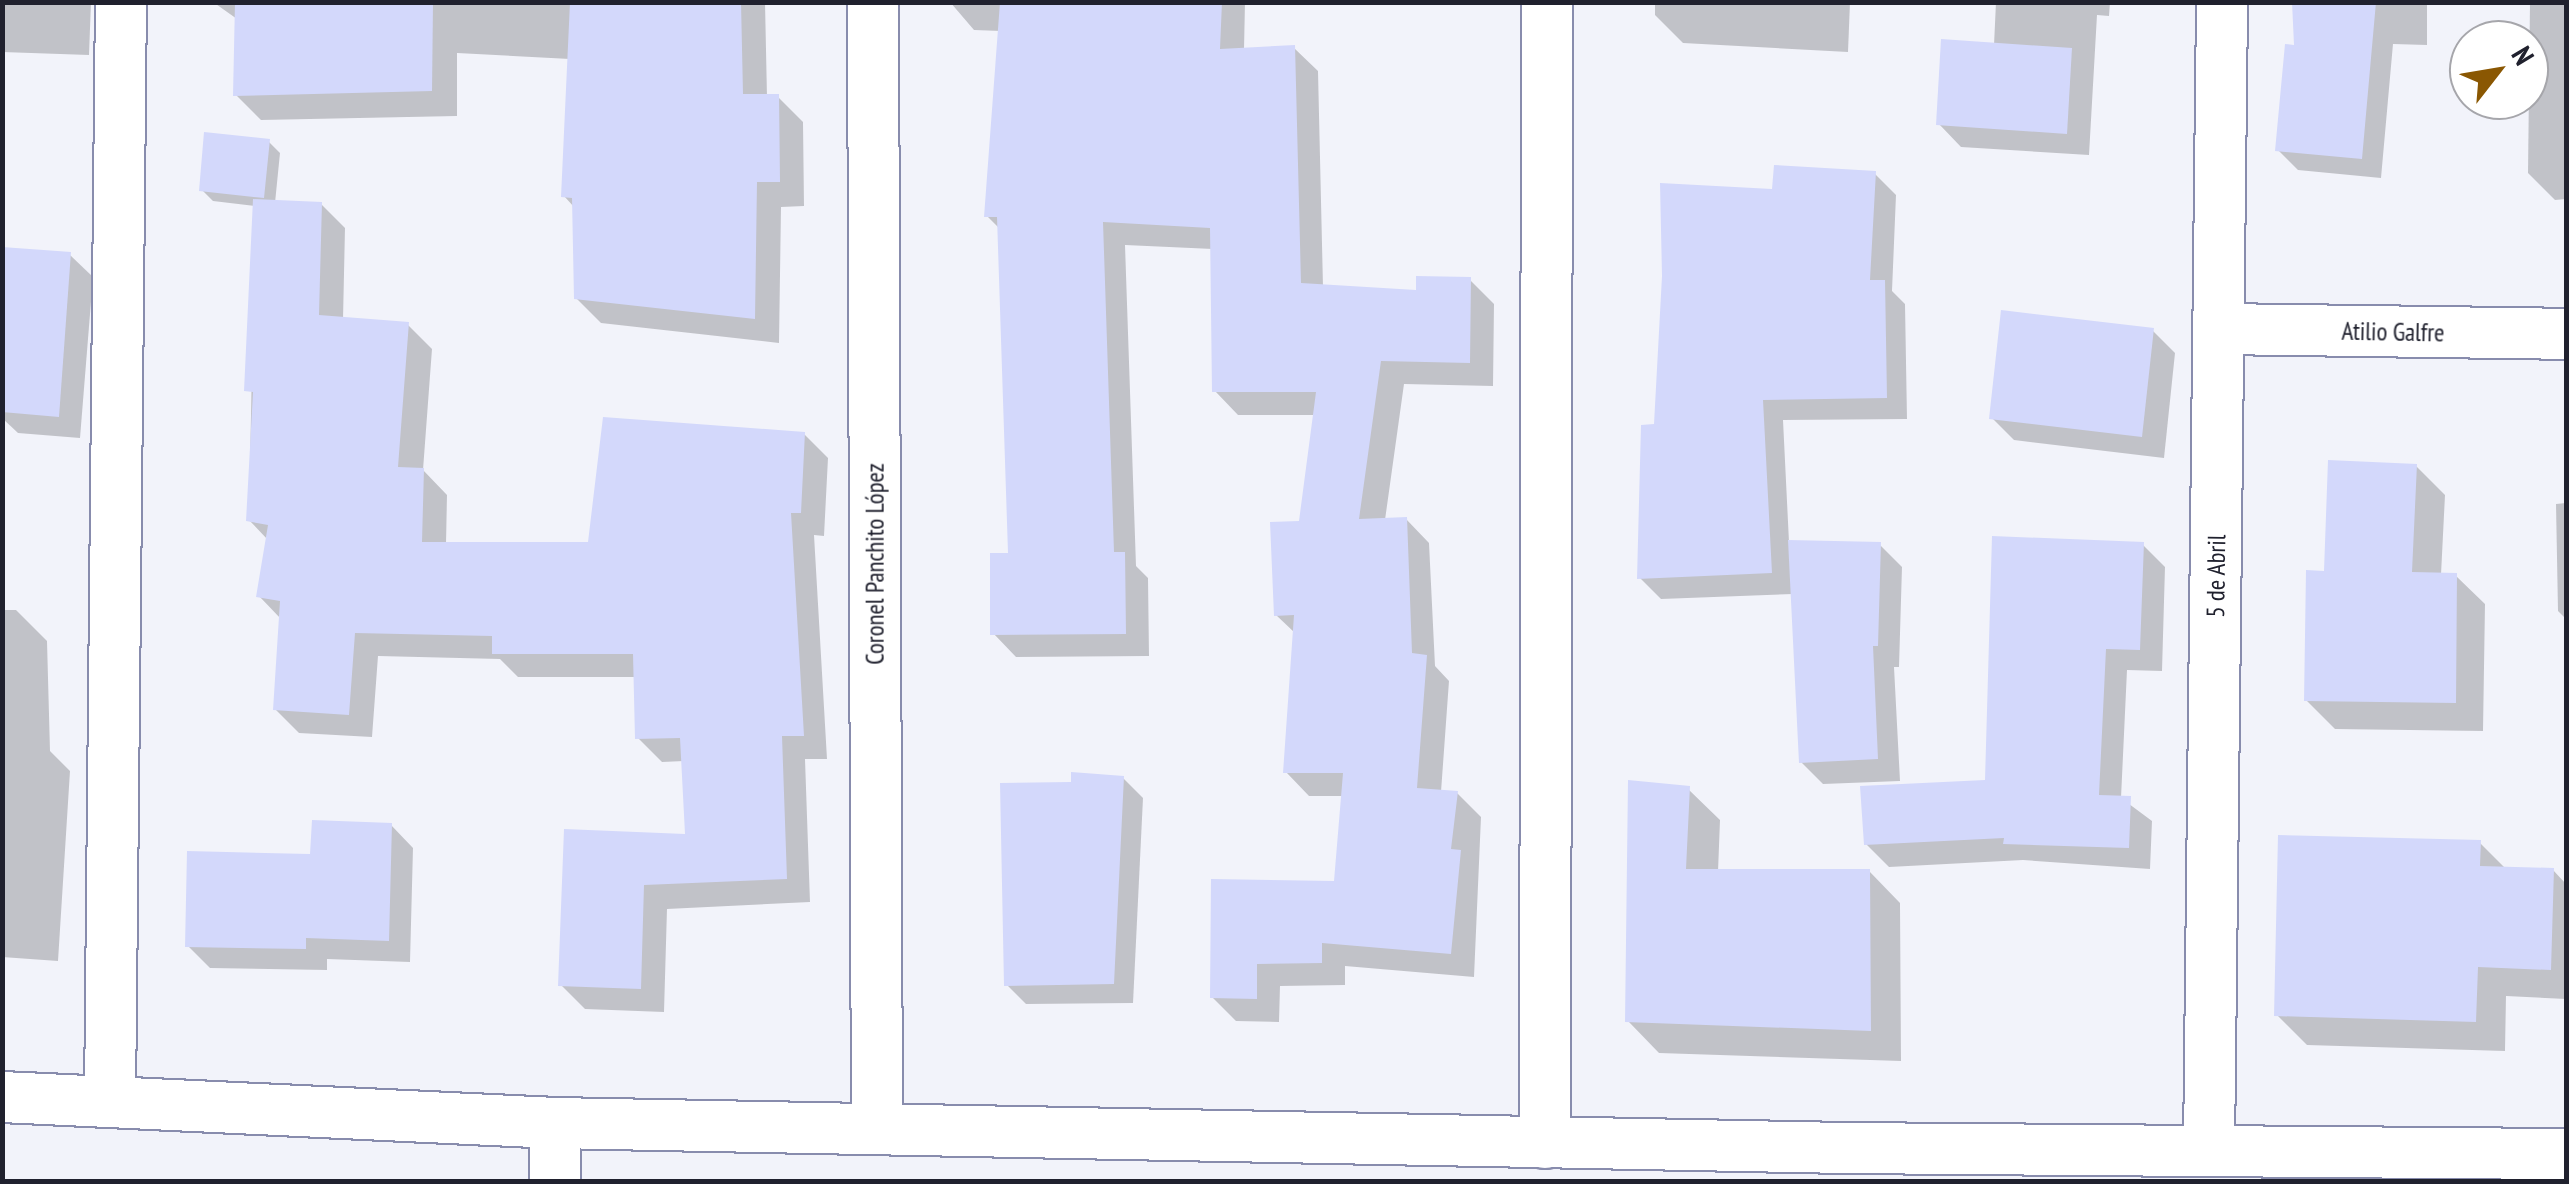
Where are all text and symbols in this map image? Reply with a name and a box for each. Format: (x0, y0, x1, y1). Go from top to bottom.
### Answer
north arrow (2449, 20, 2549, 120)
text: N (2504, 39, 2543, 71)
street label: Atilio Galfre (2341, 316, 2445, 348)
street label: Coronel Panchito López (860, 463, 890, 665)
street label: 5 de Abril (2200, 534, 2232, 618)

